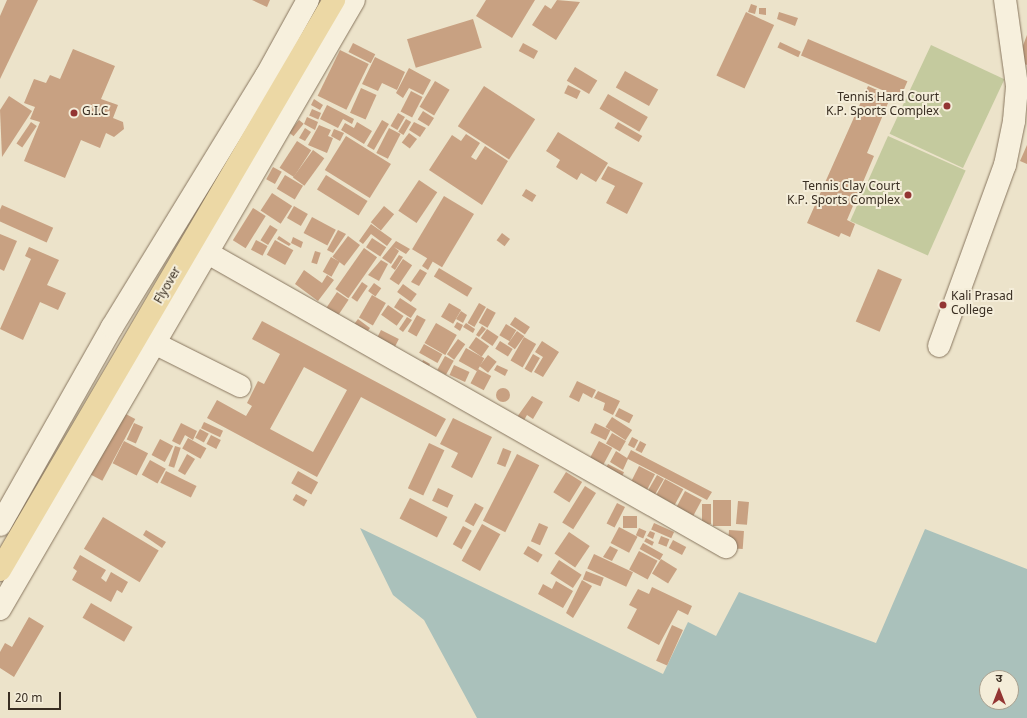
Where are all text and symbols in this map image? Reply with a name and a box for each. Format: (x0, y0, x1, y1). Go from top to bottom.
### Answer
place label: Tennis Hard Court K.P. Sports Complex (826, 92, 939, 120)
marker: Tennis Hard Court K.P. Sports Complex (942, 101, 952, 111)
place label: G.I.C (82, 106, 108, 120)
marker: G.I.C (69, 108, 79, 118)
place label: Tennis Clay Court K.P. Sports Complex (787, 181, 900, 209)
marker: Tennis Clay Court K.P. Sports Complex (903, 190, 913, 200)
street label: Flyover (153, 265, 185, 307)
place label: Kali Prasad College (951, 291, 1013, 319)
marker: Kali Prasad College (938, 300, 948, 310)
north arrow (979, 670, 1019, 710)
text: उ (996, 672, 1002, 686)
scale bar (10, 684, 63, 710)
text: 20 m (15, 691, 43, 707)

